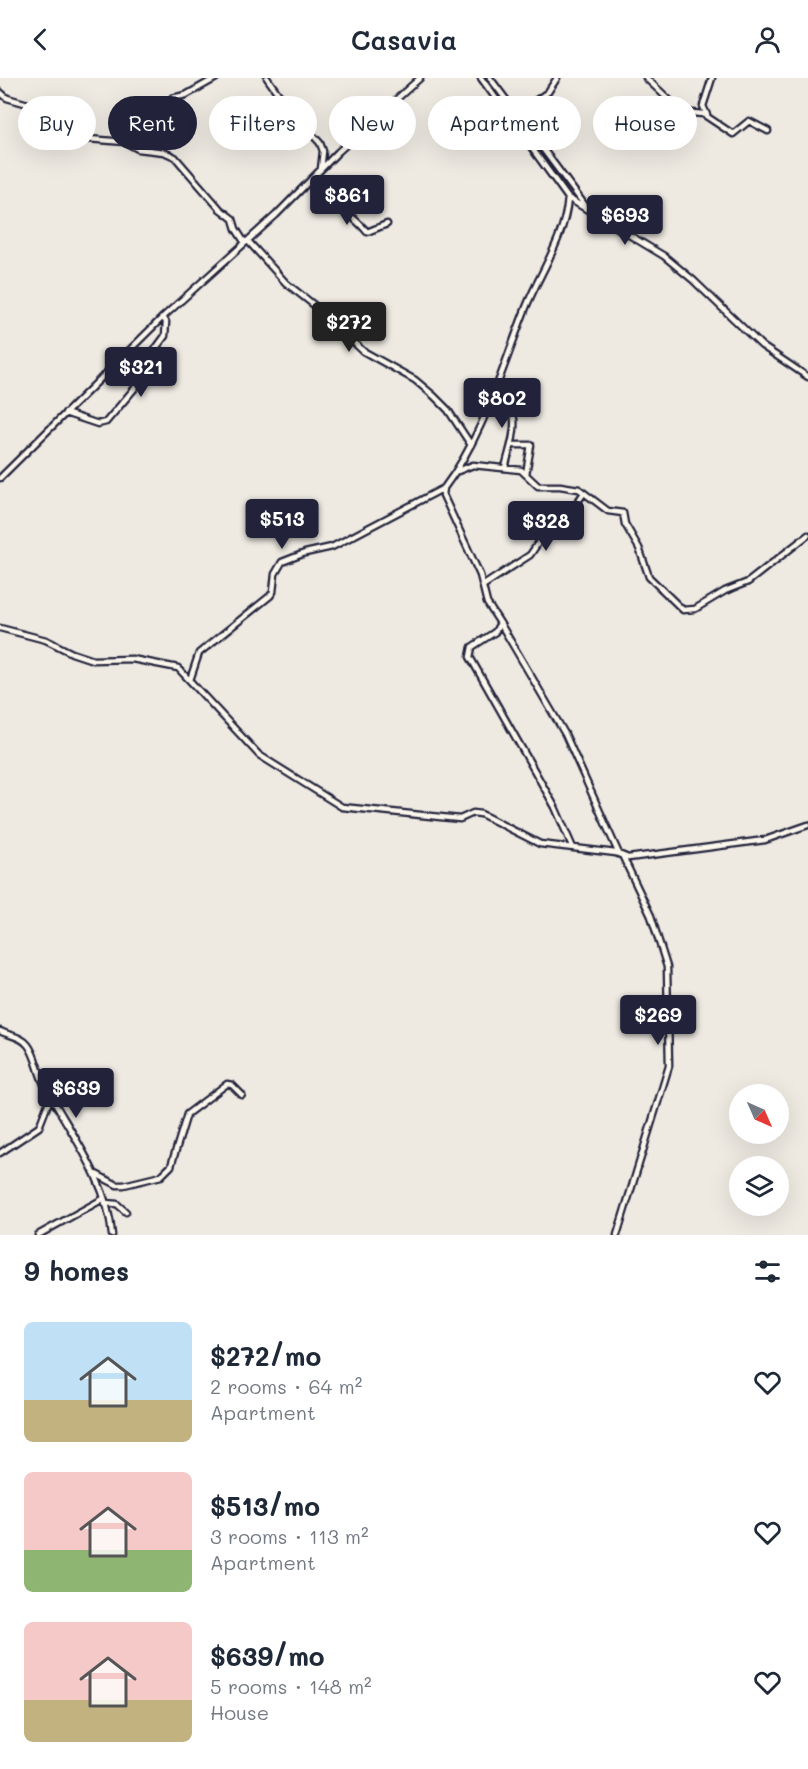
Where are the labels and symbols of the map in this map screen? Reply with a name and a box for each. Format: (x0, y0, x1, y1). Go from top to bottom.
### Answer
pin: $861 (311, 175, 383, 226)
pin: $693 (589, 195, 661, 246)
pin: $272 (313, 302, 385, 353)
pin: $321 (105, 347, 177, 398)
pin: $802 (466, 378, 538, 429)
pin: $513 (246, 499, 318, 550)
pin: $328 (510, 501, 582, 552)
pin: $269 (622, 995, 694, 1046)
pin: $639 (40, 1068, 112, 1119)
north arrow (729, 1084, 789, 1144)

